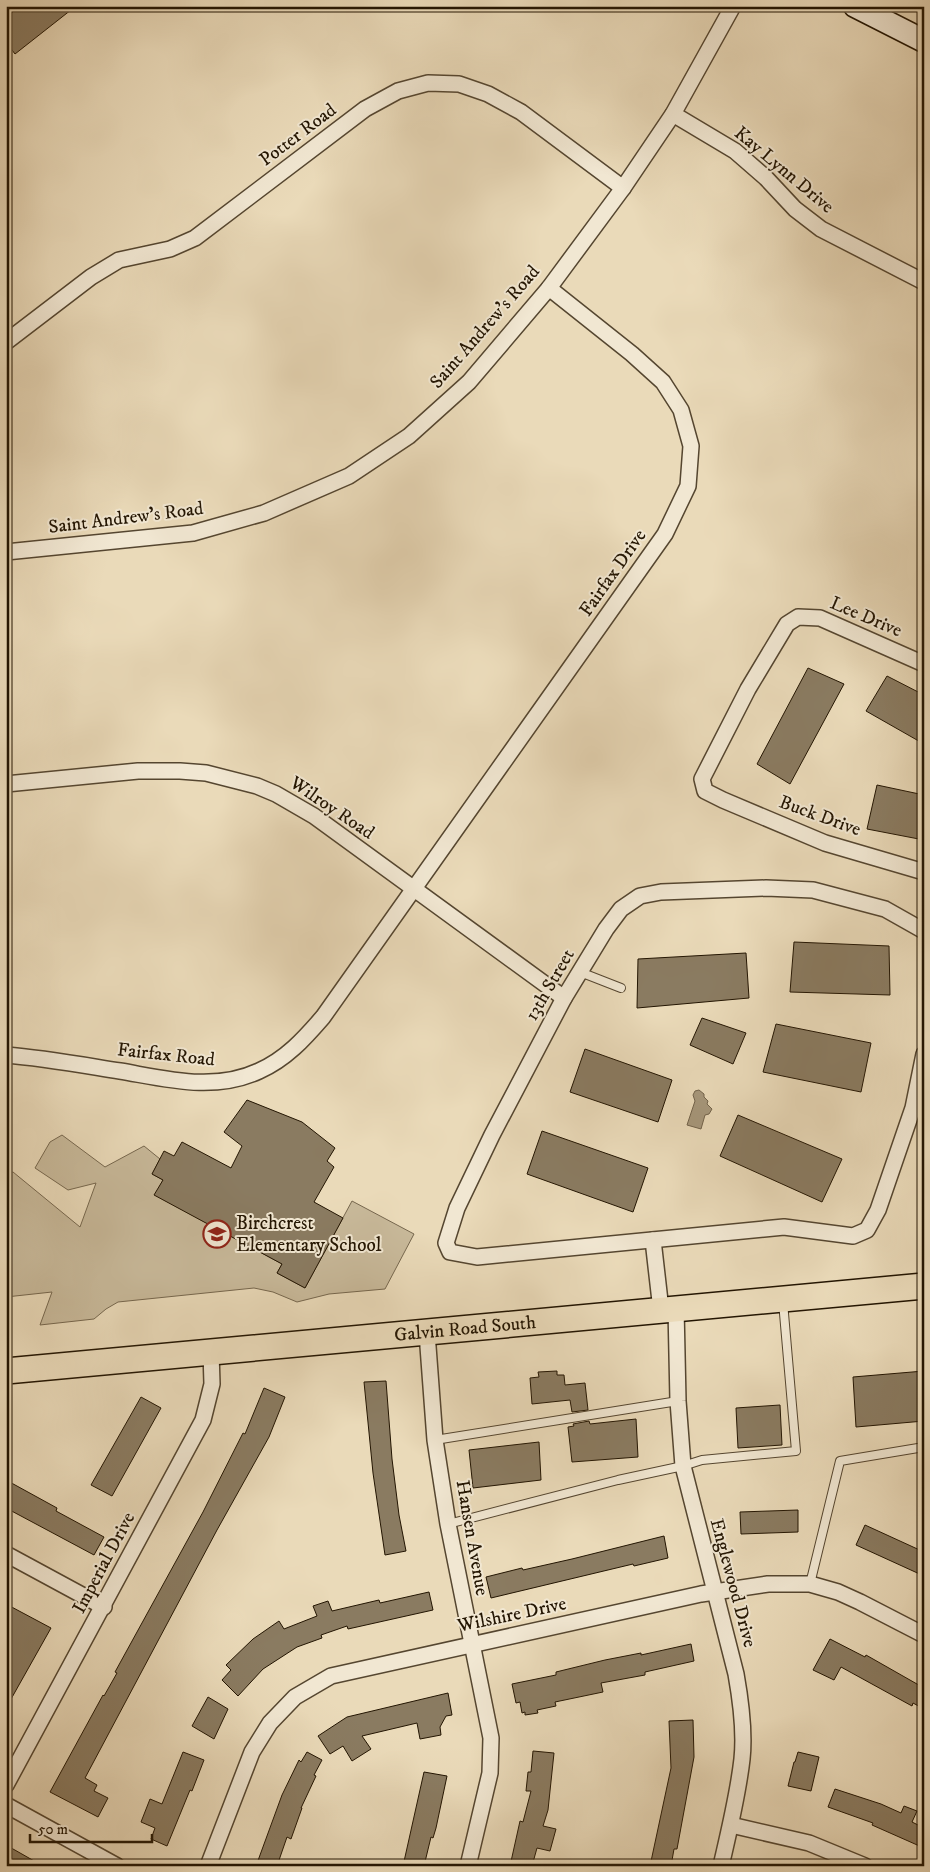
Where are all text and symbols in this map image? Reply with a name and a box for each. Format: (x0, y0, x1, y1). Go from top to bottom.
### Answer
street label: Potter Road (255, 98, 341, 171)
street label: Kay Lynn Drive (729, 122, 839, 218)
street label: Saint Andrew's Road (425, 260, 545, 393)
street label: Saint Andrew's Road (47, 497, 205, 539)
street label: Fairfax Drive (575, 525, 651, 621)
street label: Lee Drive (827, 592, 906, 642)
street label: Wilroy Road (285, 771, 379, 845)
street label: Buck Drive (776, 791, 864, 841)
street label: 13th Street (520, 945, 580, 1025)
street label: Fairfax Road (116, 1038, 216, 1072)
place label: Birchcrest Elementary School (236, 1212, 382, 1257)
school or university icon: Birchcrest Elementary School (202, 1219, 232, 1249)
street label: Galvin Road South (393, 1310, 537, 1347)
street label: Hansen Avenue (451, 1478, 494, 1598)
street label: Imperial Drive (68, 1508, 140, 1618)
street label: Englewood Drive (705, 1516, 761, 1650)
street label: Wilshire Drive (455, 1592, 569, 1638)
scale bar (30, 1812, 152, 1844)
text: 50 m (38, 1820, 68, 1839)

